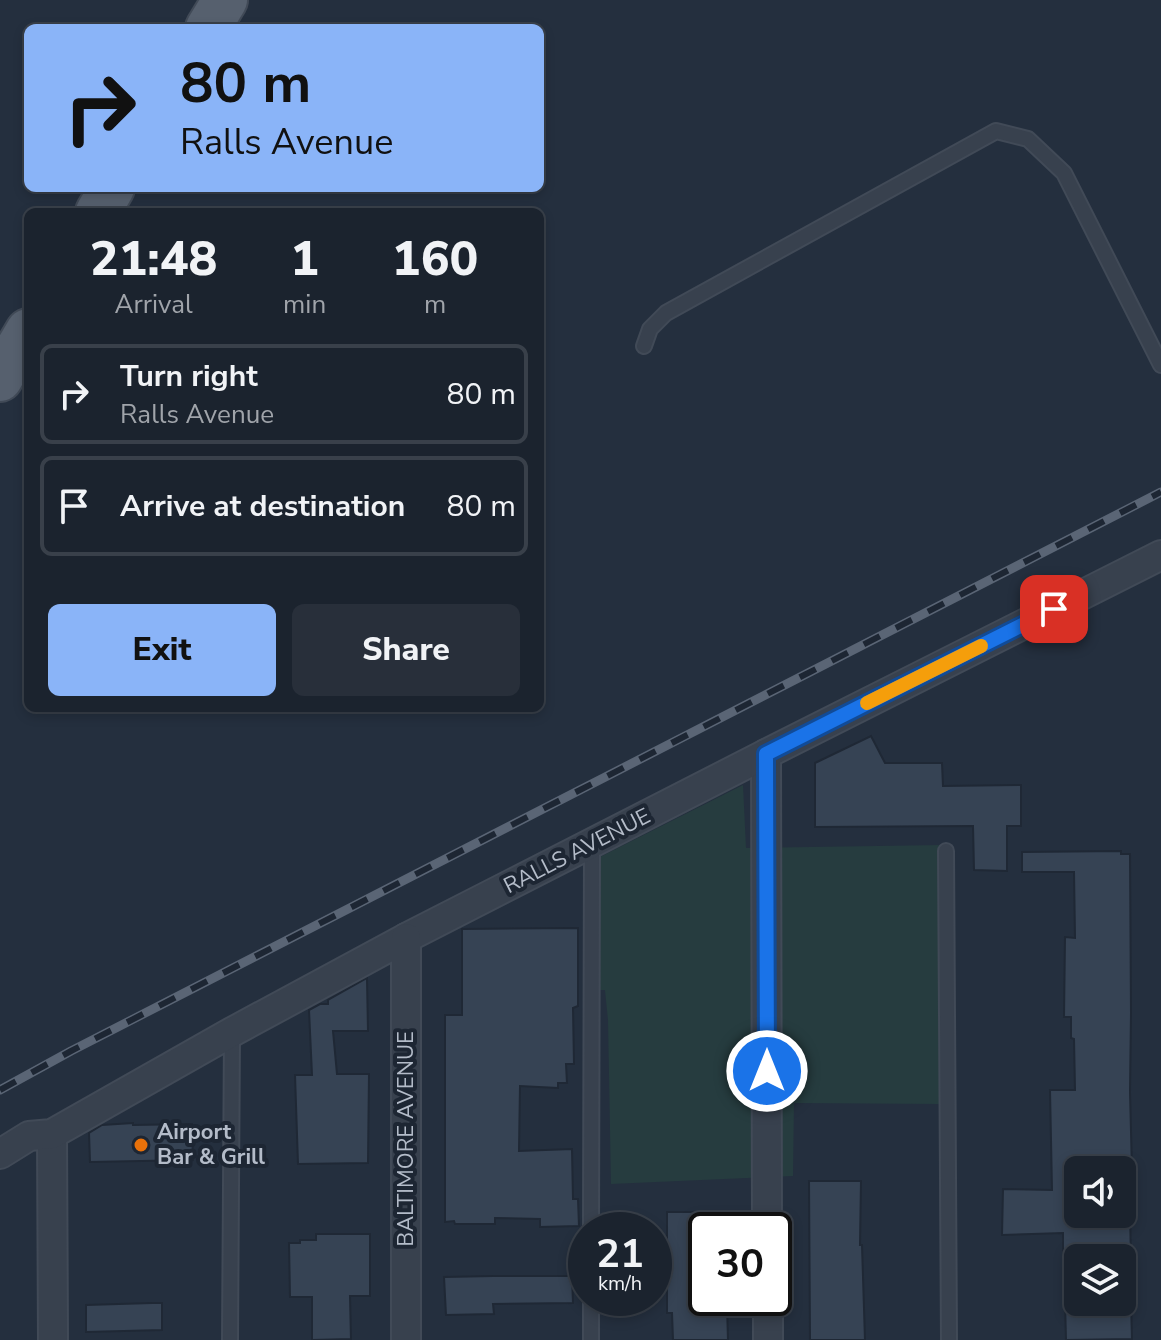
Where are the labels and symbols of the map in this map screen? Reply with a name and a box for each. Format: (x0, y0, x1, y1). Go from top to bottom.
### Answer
pin (1020, 575, 1088, 643)
street label: RALLS AVENUE (498, 801, 656, 901)
position arrow (725, 1029, 809, 1113)
street label: BALTIMORE AVENUE (391, 1031, 421, 1247)
place label: Airport Bar & Grill (157, 1117, 265, 1172)
marker: Airport Bar & Grill (132, 1136, 150, 1154)
speed limit sign: 30 (688, 1212, 792, 1316)

